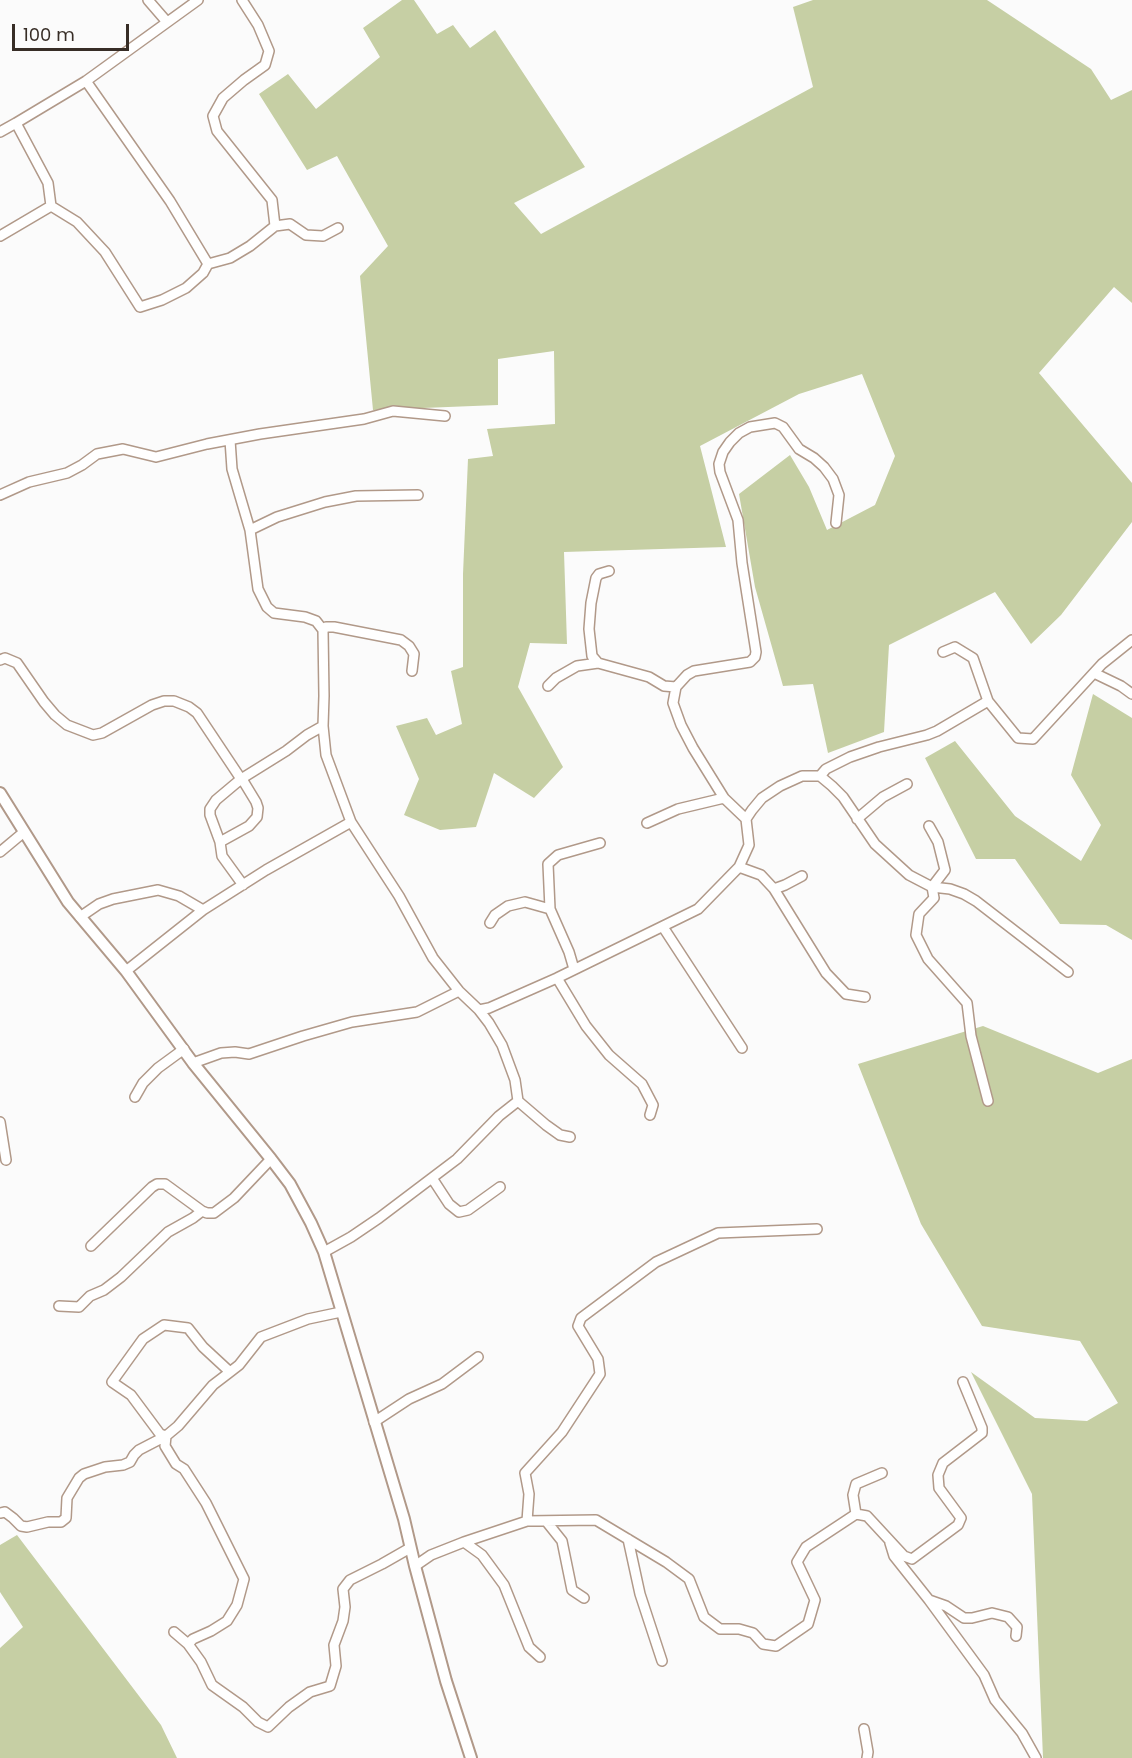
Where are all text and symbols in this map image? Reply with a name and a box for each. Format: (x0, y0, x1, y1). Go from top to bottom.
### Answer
scale bar (15, 12, 132, 50)
text: 100 m (23, 22, 75, 47)

